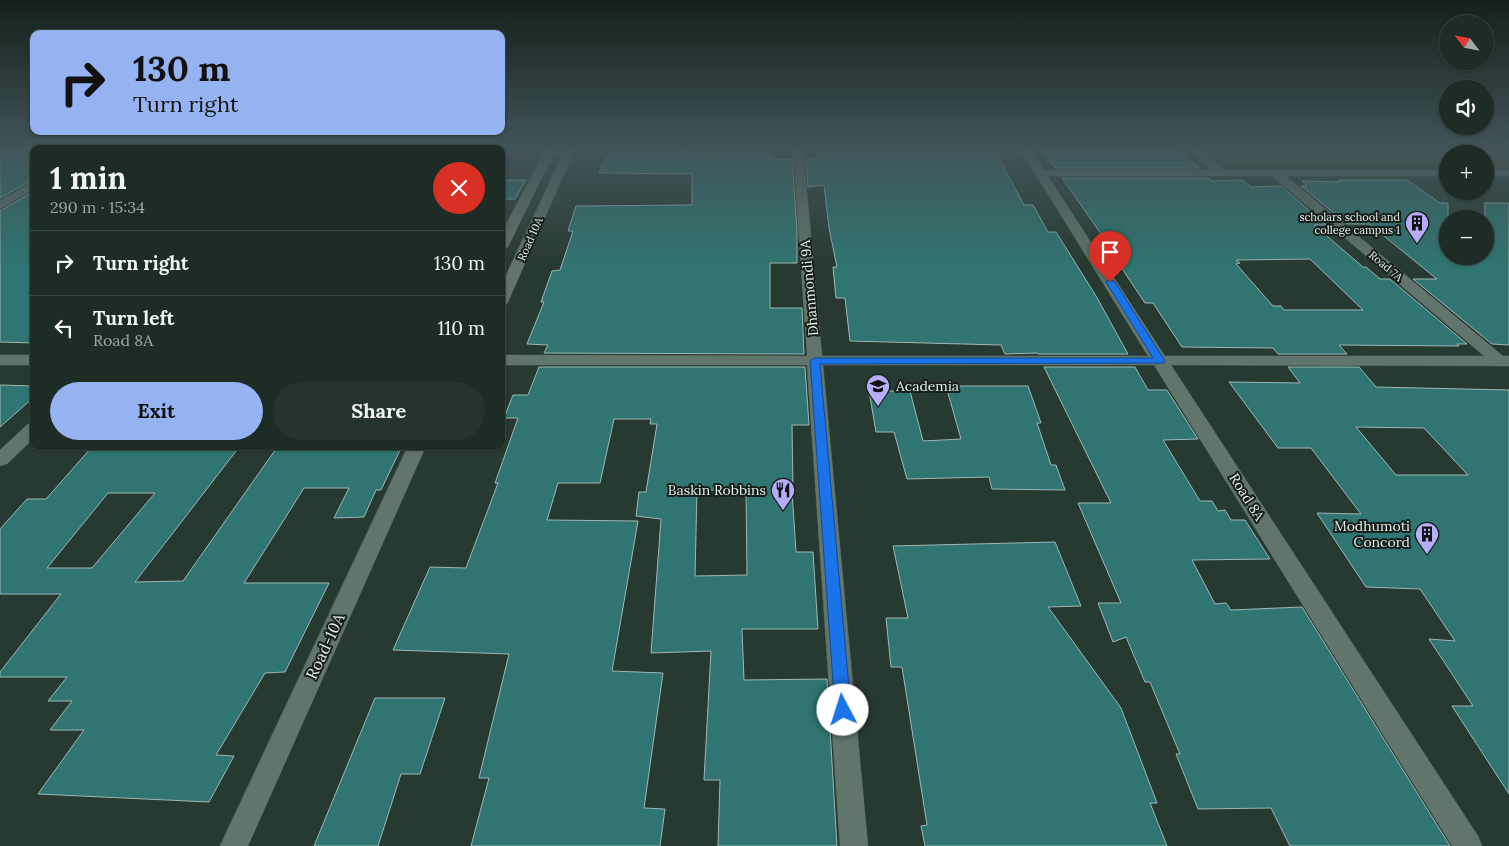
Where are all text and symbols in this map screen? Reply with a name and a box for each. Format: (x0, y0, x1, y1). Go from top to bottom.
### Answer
north arrow (1439, 15, 1494, 70)
map controls (1439, 15, 1494, 265)
text: 130 m (133, 46, 230, 91)
icon: right (50, 50, 115, 115)
button: sound (1439, 80, 1494, 135)
text: Turn right (133, 90, 238, 118)
button: + (1439, 145, 1494, 200)
text: 1 min (50, 159, 127, 197)
button: close (433, 162, 485, 214)
text: 290 m · 15:34 (50, 197, 145, 217)
place label: scholars school and college campus 1 (1299, 210, 1400, 237)
building icon: scholars school and college campus 1 (1404, 210, 1430, 244)
button: − (1439, 210, 1494, 265)
street label: Road 10A (514, 214, 546, 263)
pin (1089, 231, 1131, 282)
icon: arrive (1096, 238, 1124, 266)
street label: Dhanmondi 9A (796, 239, 822, 337)
street label: Road 7A (1366, 248, 1407, 285)
icon: right (50, 249, 78, 277)
text: Turn right (93, 251, 189, 275)
text: 130 m (434, 251, 485, 275)
text: Turn left (93, 306, 174, 330)
icon: left (50, 314, 78, 342)
text: 110 m (437, 316, 485, 340)
text: Road 8A (93, 330, 153, 350)
school or university icon: Academia (865, 373, 891, 407)
place label: Academia (895, 377, 959, 395)
button: Exit (50, 382, 263, 440)
button: Share (273, 382, 485, 440)
street label: Road 8A (1225, 470, 1269, 524)
restaurant icon: Baskin Robbins (770, 477, 796, 511)
place label: Baskin Robbins (668, 481, 766, 499)
place label: Modhumoti Concord (1334, 517, 1410, 551)
building icon: Modhumoti Concord (1414, 521, 1440, 555)
street label: Road-10A (301, 609, 349, 682)
position arrow (816, 683, 868, 735)

